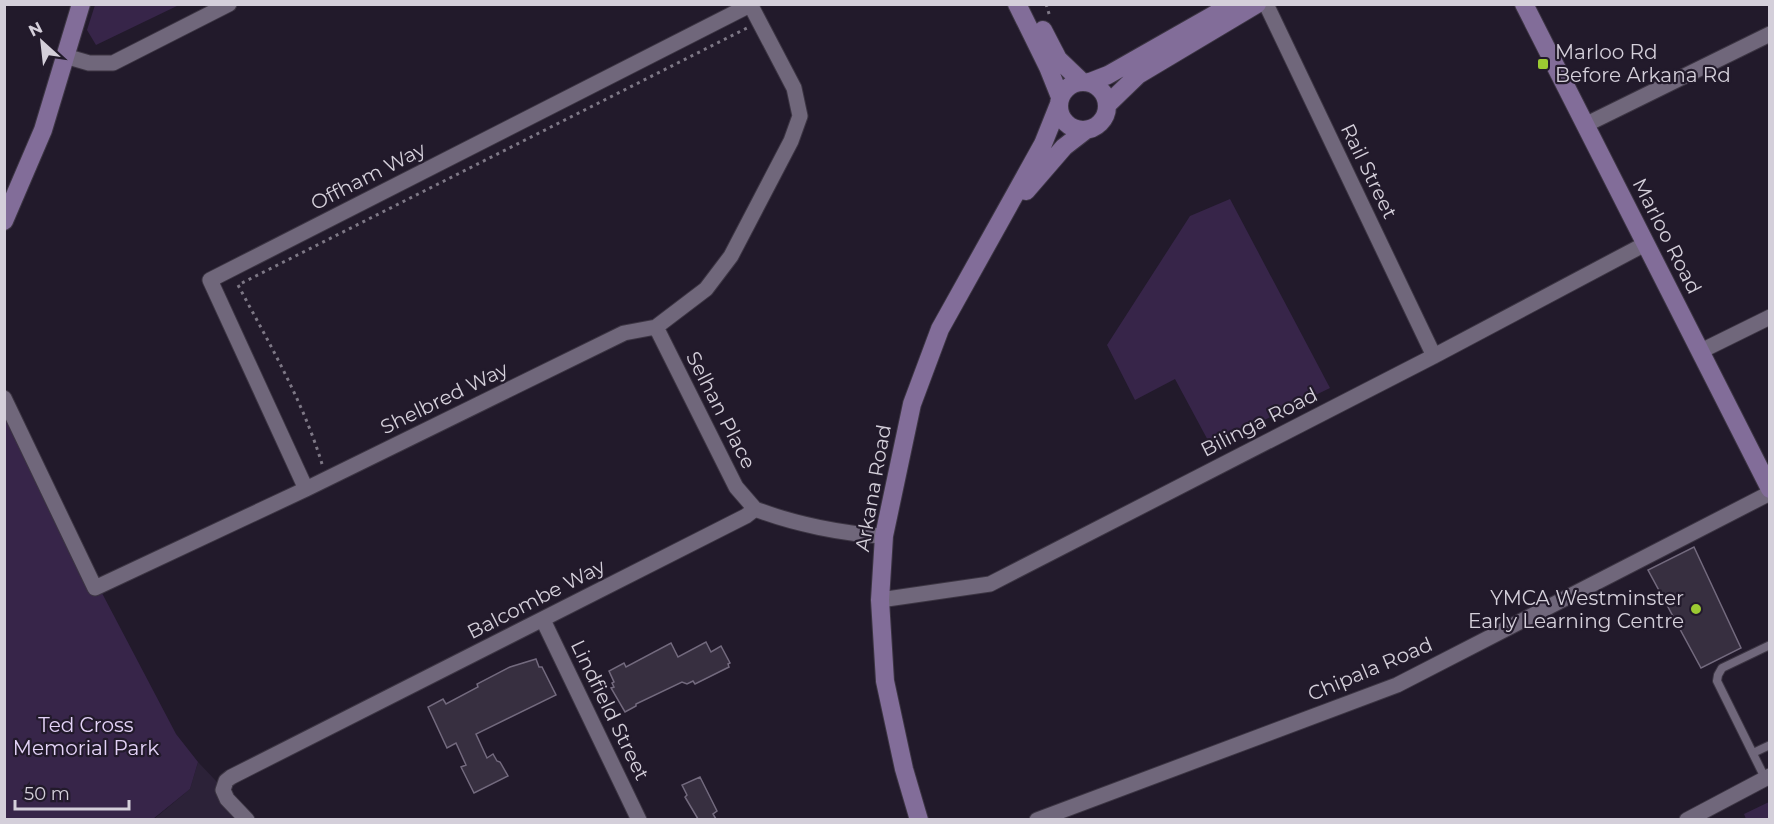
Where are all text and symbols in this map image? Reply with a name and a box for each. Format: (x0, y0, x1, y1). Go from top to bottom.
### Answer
north arrow (12, 12, 72, 72)
text: N (25, 18, 45, 40)
place label: Marloo Rd Before Arkana Rd (1555, 40, 1731, 87)
marker: Marloo Rd Before Arkana Rd (1536, 57, 1550, 71)
street label: Rail Street (1336, 120, 1402, 222)
street label: Offham Way (307, 137, 430, 215)
street label: Marloo Road (1628, 174, 1706, 298)
street label: Selhan Place (681, 347, 761, 473)
street label: Shelbred Way (376, 357, 512, 439)
street label: Bilinga Road (1197, 382, 1321, 462)
street label: Arkana Road (850, 423, 896, 553)
street label: Balcombe Way (463, 554, 609, 644)
place label: YMCA Westminster Early Learning Centre (1468, 586, 1684, 633)
marker: YMCA Westminster Early Learning Centre (1689, 602, 1703, 616)
street label: Chipala Road (1304, 632, 1436, 706)
street label: Lindfield Street (566, 636, 654, 784)
park label: Ted Cross Memorial Park (13, 713, 159, 760)
scale bar (15, 773, 129, 811)
text: 50 m (24, 783, 70, 805)

